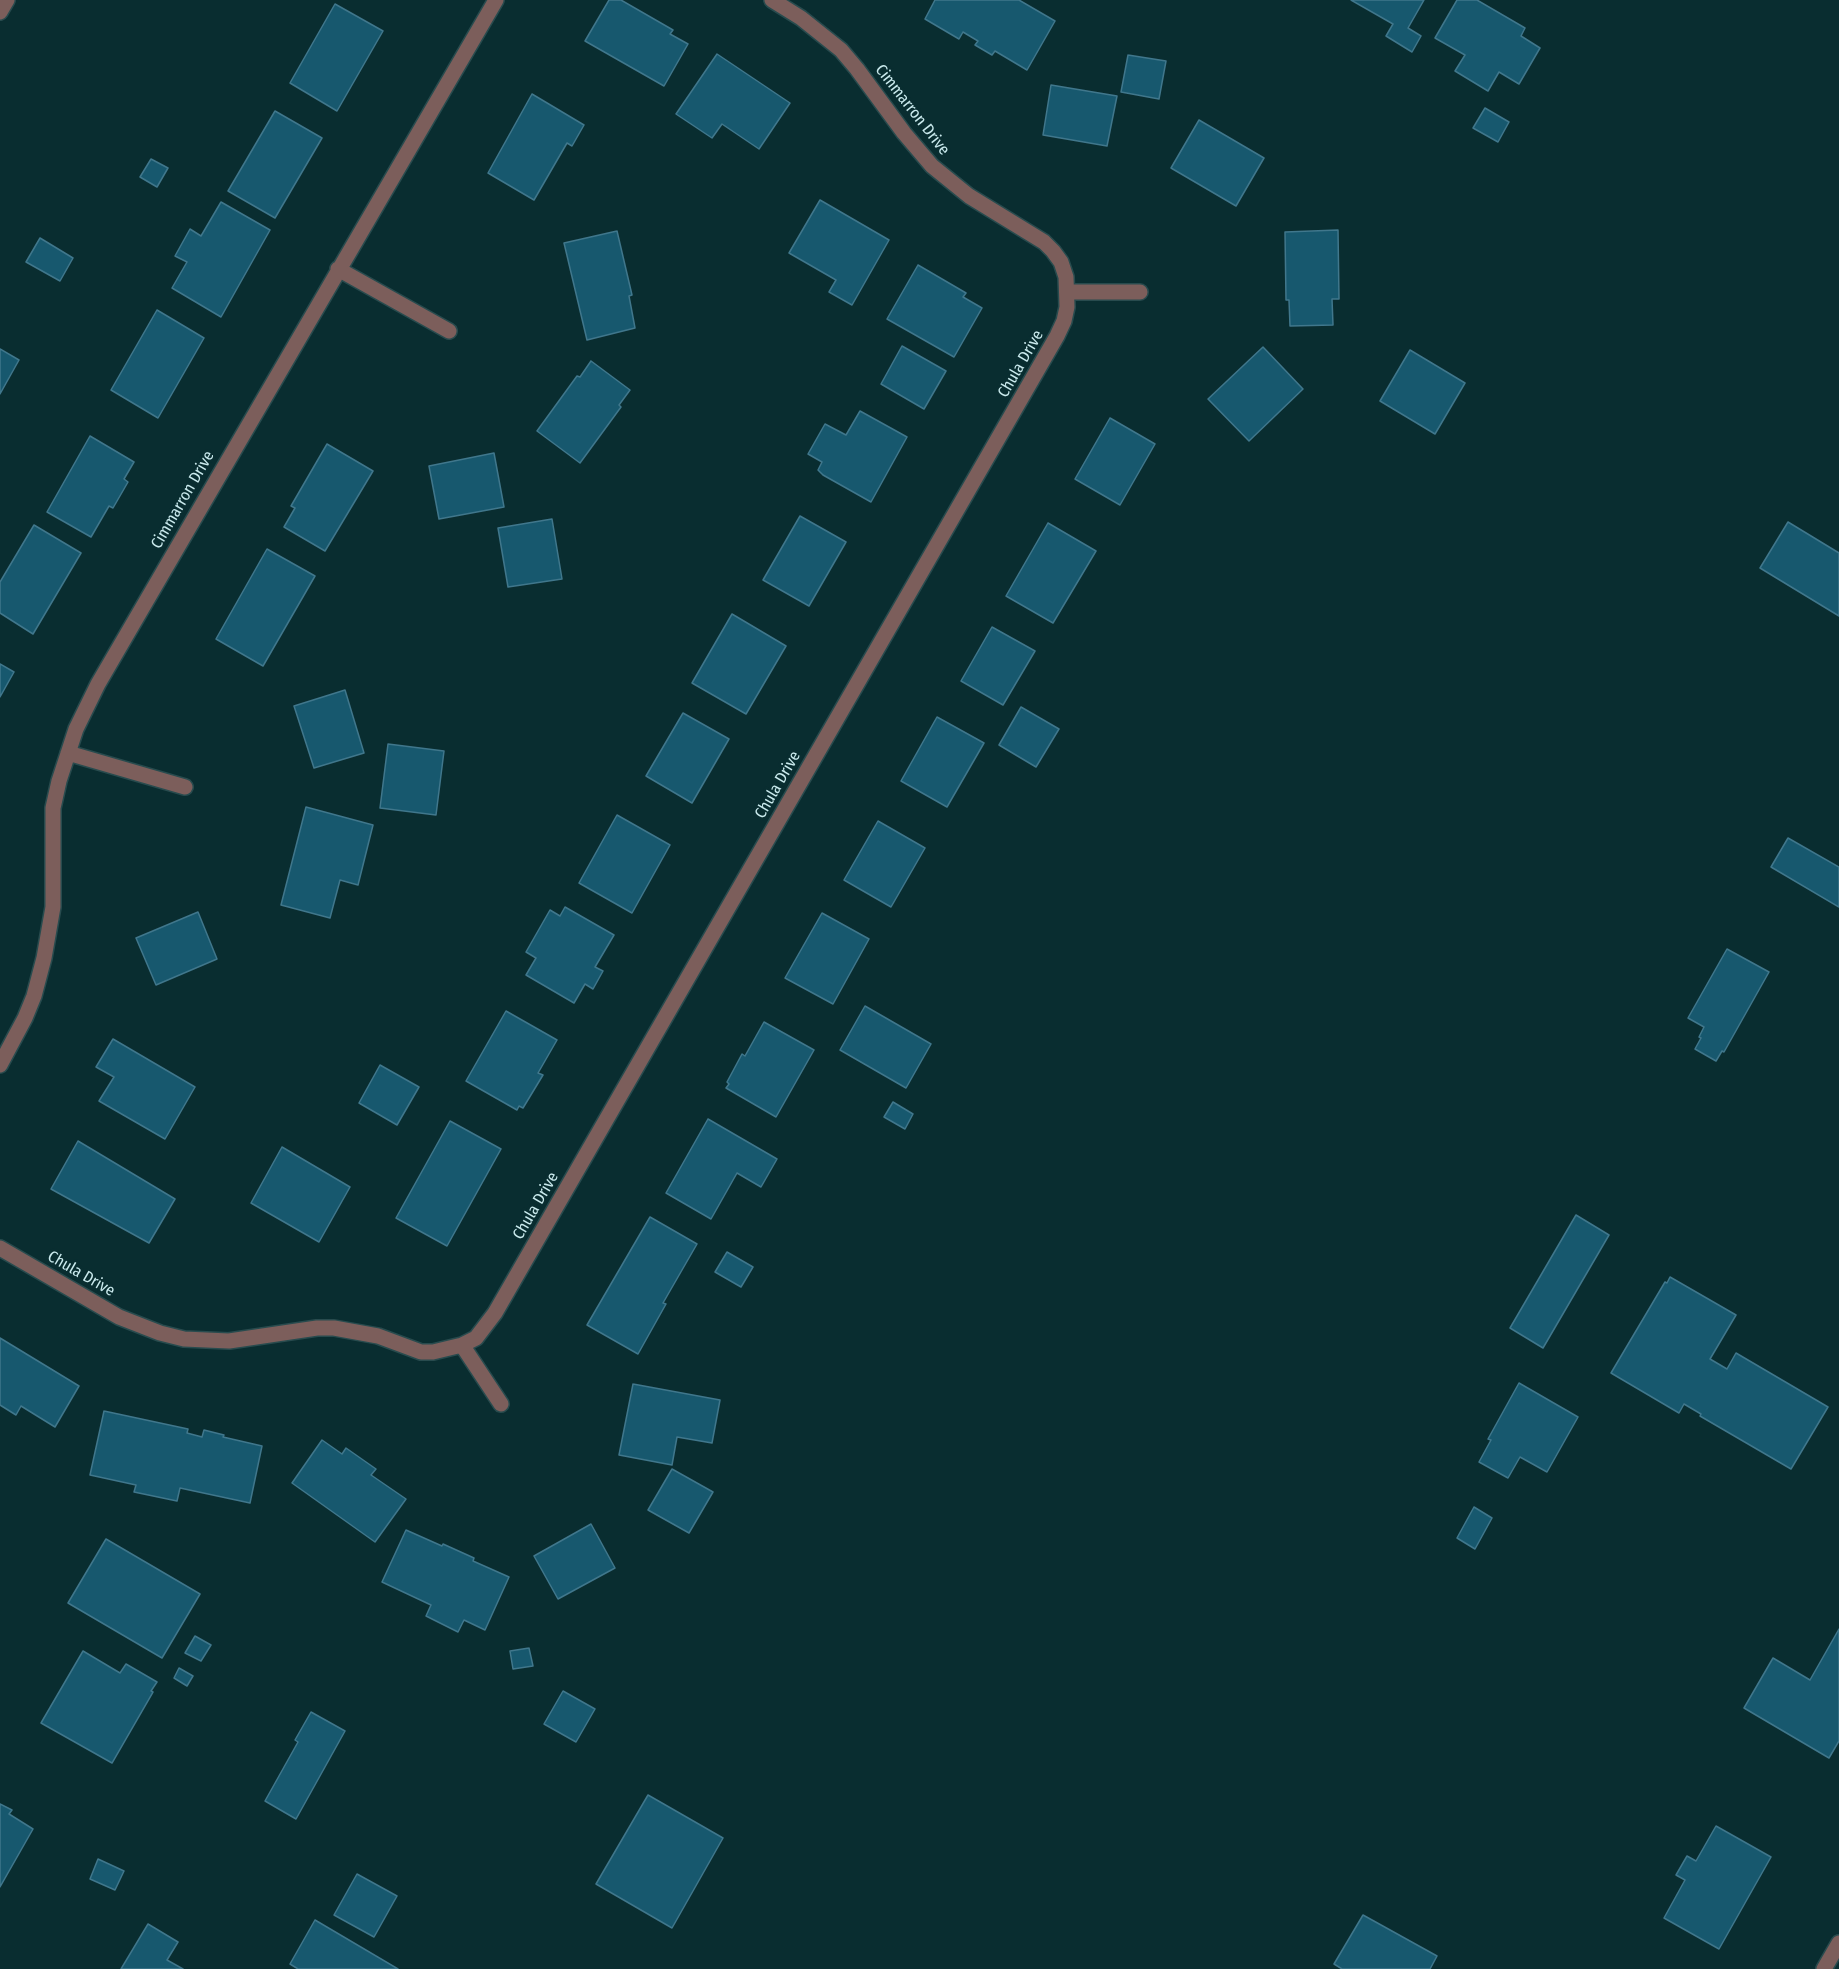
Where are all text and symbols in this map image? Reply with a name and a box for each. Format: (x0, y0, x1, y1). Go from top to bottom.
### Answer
street label: Cimmarron Drive (871, 61, 953, 159)
street label: Chula Drive (994, 327, 1048, 401)
street label: Cimmarron Drive (147, 448, 219, 552)
street label: Chula Drive (751, 748, 805, 822)
street label: Chula Drive (509, 1169, 563, 1243)
street label: Chula Drive (44, 1247, 118, 1301)

